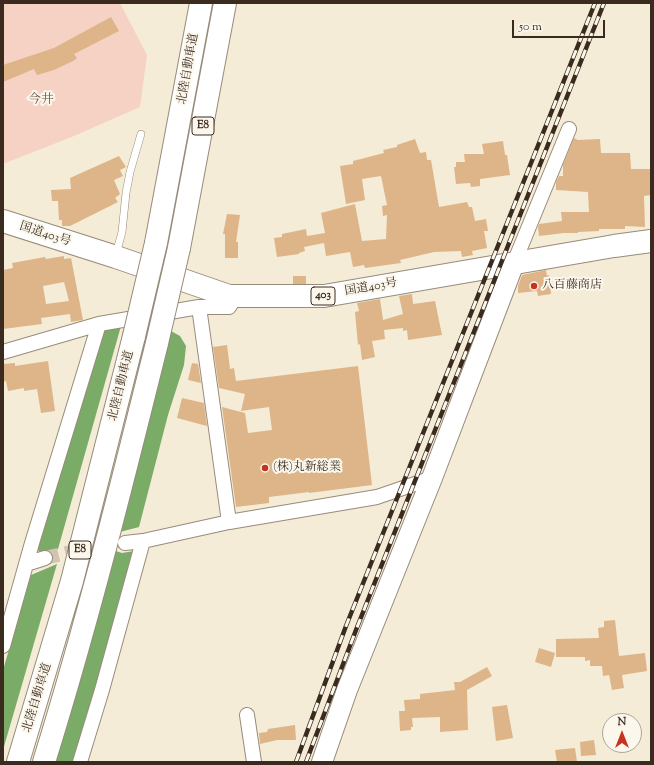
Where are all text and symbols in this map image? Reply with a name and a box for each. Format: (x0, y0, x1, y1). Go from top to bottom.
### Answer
scale bar (514, 12, 607, 38)
text: 50 m (519, 18, 542, 36)
street label: 北陸自動車道 (176, 32, 202, 106)
district label: 今井 (28, 93, 54, 109)
road number: E8 (192, 117, 214, 135)
street label: 国道403号 (18, 220, 72, 250)
street label: 国道403号 (344, 276, 398, 300)
place label: 八百藤商店 (542, 279, 602, 293)
marker: 八百藤商店 (529, 281, 539, 291)
road number: 403 (311, 287, 335, 305)
street label: 北陸自動車道 (106, 349, 138, 423)
place label: (株)丸新総業 (273, 461, 341, 475)
marker: (株)丸新総業 (260, 463, 270, 473)
road number: E8 (69, 541, 91, 559)
street label: 北陸自動車道 (21, 661, 55, 735)
north arrow (602, 713, 642, 753)
text: N (618, 714, 626, 730)

